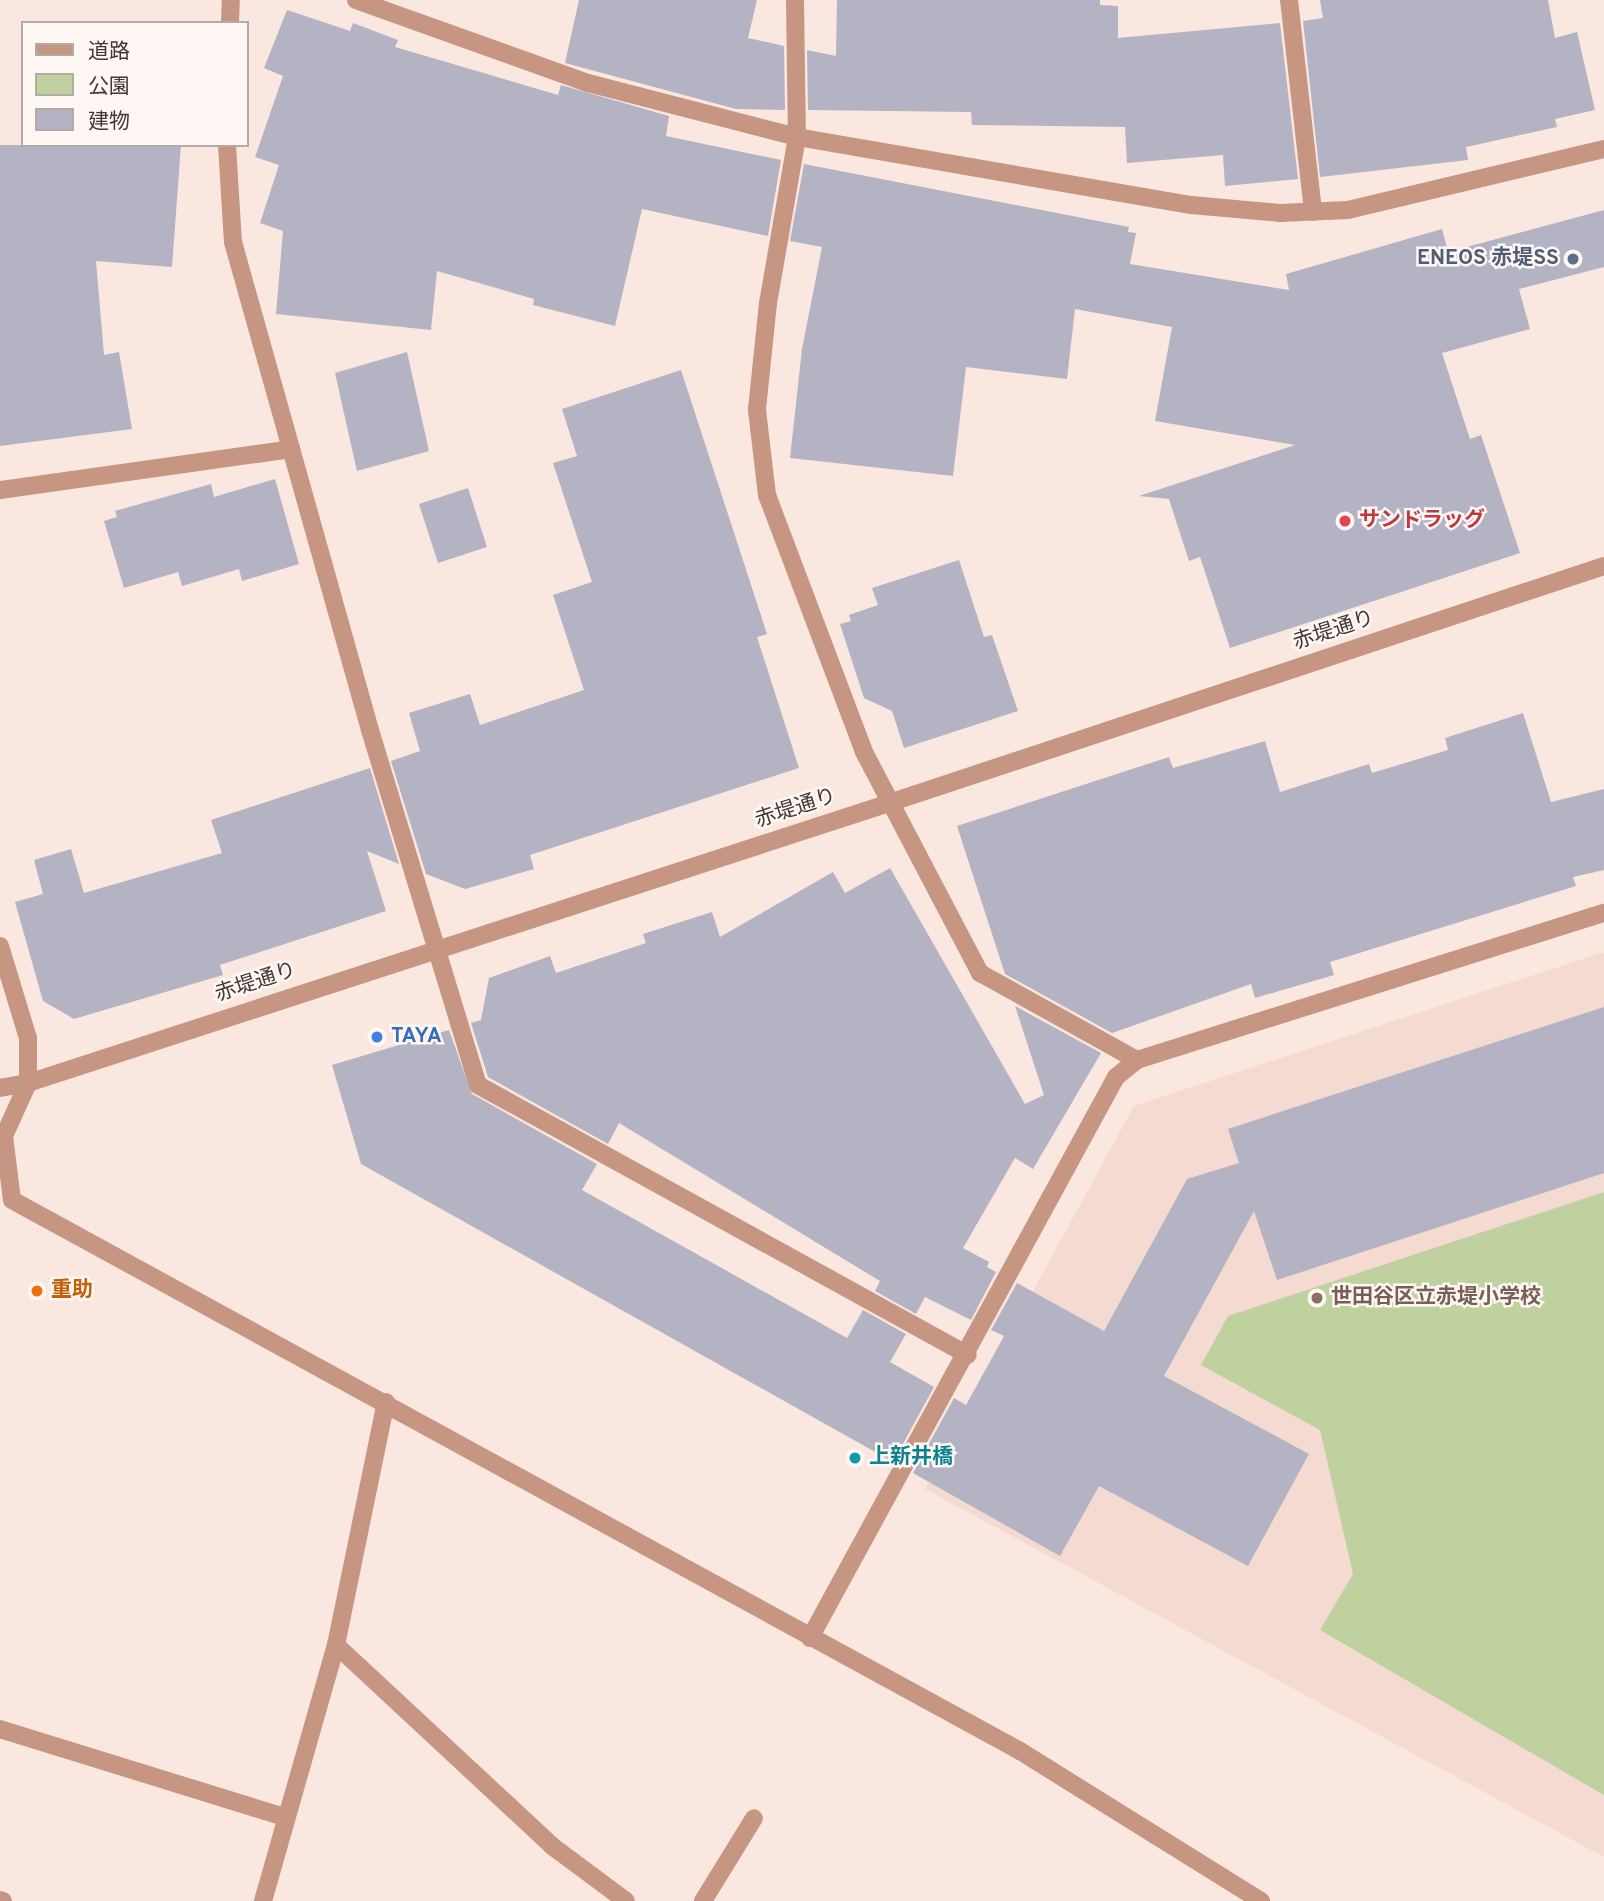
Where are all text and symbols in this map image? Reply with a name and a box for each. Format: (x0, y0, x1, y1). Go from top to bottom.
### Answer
legend (21, 21, 248, 147)
text: 道路 (88, 39, 130, 66)
text: 公園 (88, 74, 130, 101)
text: 建物 (88, 109, 130, 136)
place label: ENEOS 赤堤SS (1417, 246, 1559, 272)
marker: ENEOS 赤堤SS (1565, 251, 1581, 267)
place label: サンドラッグ (1359, 508, 1485, 534)
marker: サンドラッグ (1337, 513, 1353, 529)
street label: 赤堤通り (1290, 606, 1378, 656)
street label: 赤堤通り (752, 784, 840, 834)
street label: 赤堤通り (212, 958, 300, 1008)
place label: TAYA (391, 1024, 442, 1050)
marker: TAYA (369, 1029, 385, 1045)
place label: 重助 (51, 1278, 93, 1304)
marker: 重助 (29, 1283, 45, 1299)
place label: 世田谷区立赤堤小学校 (1331, 1285, 1541, 1311)
marker: 世田谷区立赤堤小学校 (1309, 1290, 1325, 1306)
place label: 上新井橋 (869, 1445, 953, 1471)
marker: 上新井橋 (847, 1450, 863, 1466)

